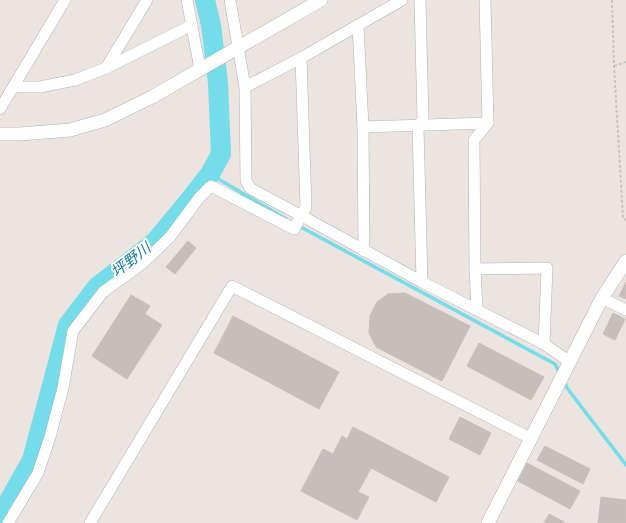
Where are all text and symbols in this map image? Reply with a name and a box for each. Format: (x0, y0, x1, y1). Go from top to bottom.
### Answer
water label: 坪野川 (108, 238, 156, 281)

